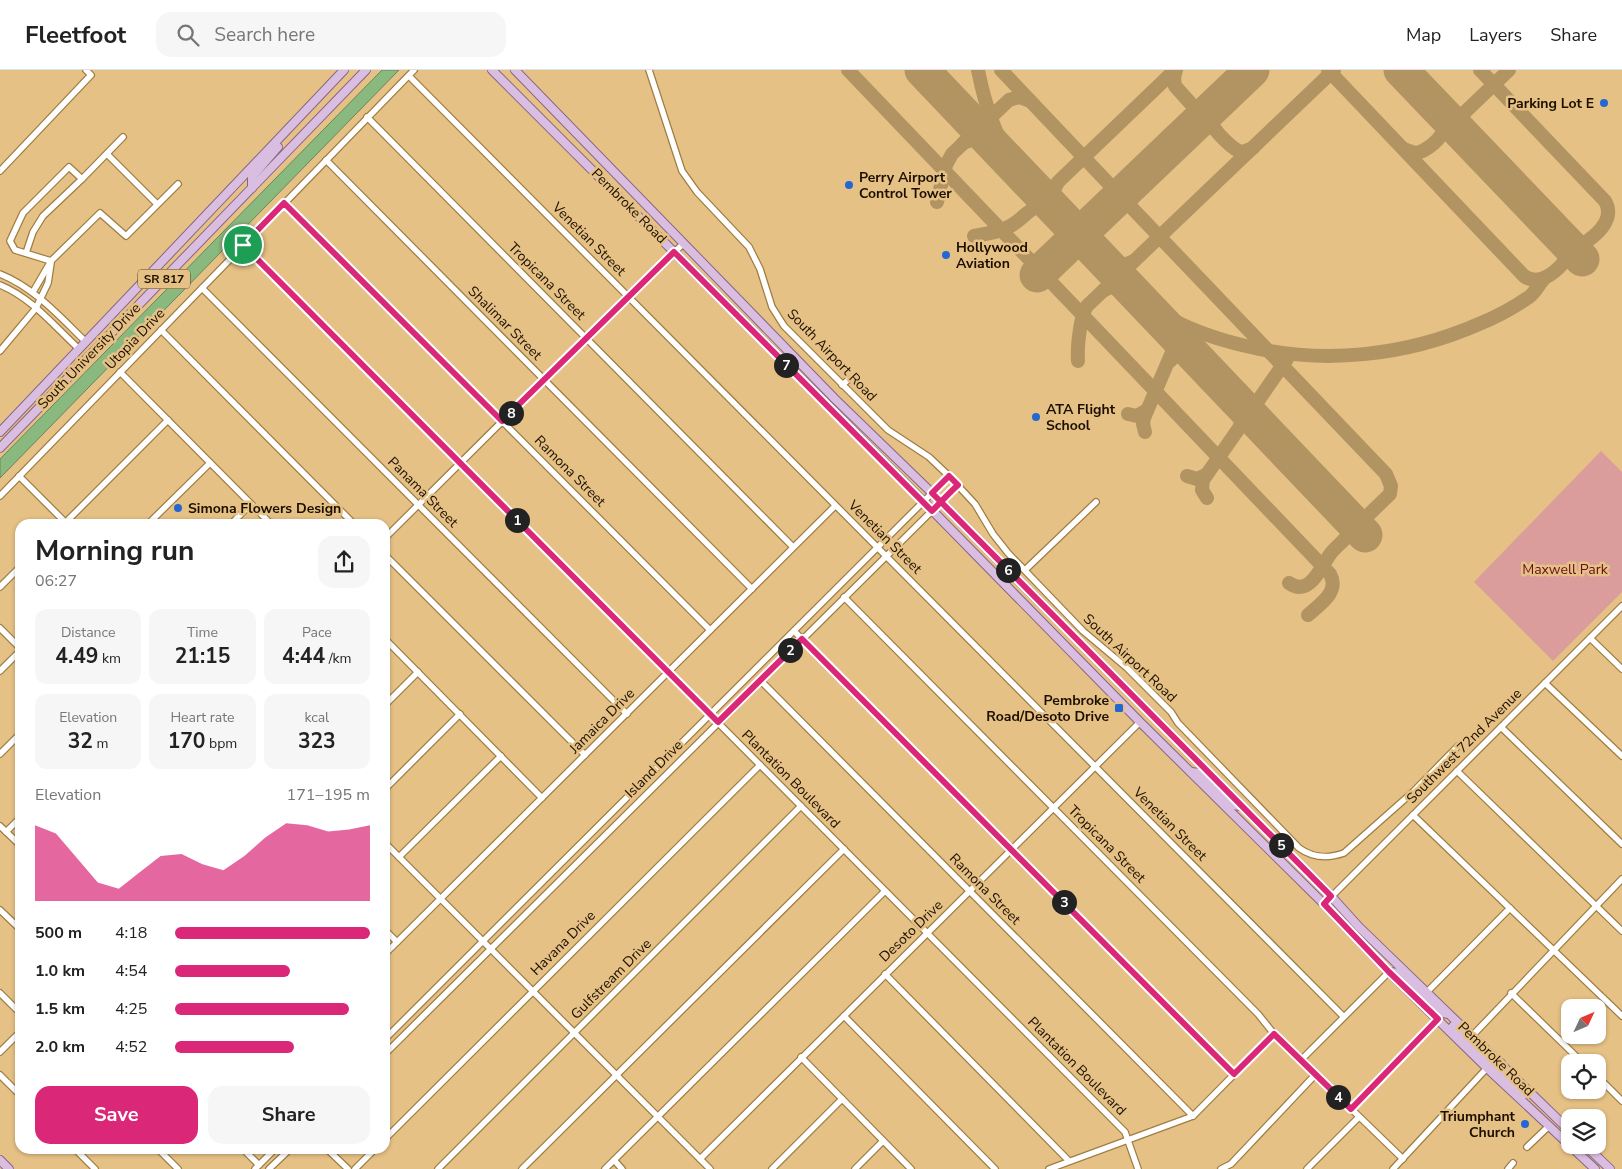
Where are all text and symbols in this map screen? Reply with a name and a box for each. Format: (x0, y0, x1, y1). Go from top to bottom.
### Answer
search box (156, 12, 506, 57)
text: Fleetfoot (25, 19, 126, 51)
icon: search (174, 21, 202, 49)
text: Search here (214, 22, 315, 48)
text: Map (1406, 23, 1441, 47)
text: Layers (1469, 23, 1522, 47)
text: Share (1550, 23, 1597, 47)
place label: Parking Lot E (1507, 94, 1594, 113)
marker: Parking Lot E (1598, 97, 1610, 109)
street label: Pembroke Road (587, 164, 671, 248)
place label: Perry Airport Control Tower (859, 168, 952, 203)
marker: Perry Airport Control Tower (843, 179, 855, 191)
street label: Venetian Street (547, 197, 630, 280)
pin (222, 224, 264, 266)
icon: arrive (229, 231, 257, 259)
street label: Tropicana Street (504, 238, 590, 324)
place label: Hollywood Aviation (956, 238, 1028, 273)
marker: Hollywood Aviation (940, 249, 952, 261)
road number: SR 817 (138, 270, 190, 288)
street label: Shalimar Street (464, 282, 546, 364)
street label: South University Drive (33, 299, 145, 413)
street label: Utopia Drive (101, 304, 169, 374)
street label: South Airport Road (783, 305, 881, 405)
pin: 7 (774, 352, 798, 378)
text: 7 (782, 356, 791, 375)
pin: 8 (498, 400, 524, 426)
place label: ATA Flight School (1046, 400, 1116, 435)
text: 8 (507, 404, 516, 423)
marker: ATA Flight School (1030, 411, 1042, 423)
street label: Ramona Street (530, 431, 610, 511)
street label: Panama Street (384, 453, 462, 531)
street label: Venetian Street (843, 495, 926, 578)
place label: Simona Flowers Design (188, 499, 341, 518)
marker: Simona Flowers Design (172, 502, 184, 514)
pin: 1 (504, 508, 530, 532)
text: 1 (513, 511, 522, 530)
text: Morning run (35, 532, 194, 570)
button: share (318, 536, 370, 588)
pin: 6 (996, 558, 1020, 582)
park label: Maxwell Park (1522, 560, 1609, 579)
text: 6 (1004, 561, 1013, 580)
text: 06:27 (35, 570, 77, 592)
street label: South Airport Road (1079, 610, 1181, 706)
text: Distance (61, 623, 115, 642)
text: Time (187, 623, 218, 642)
text: Pace (302, 623, 332, 642)
pin: 2 (778, 638, 802, 662)
text: 2 (786, 641, 795, 660)
text: 4.49 (55, 642, 98, 670)
text: 21:15 (175, 642, 230, 670)
text: 4:44 (282, 642, 325, 670)
text: km (98, 649, 121, 668)
text: /km (325, 649, 352, 668)
street label: Jamaica Drive (564, 684, 639, 759)
street label: Southwest 72nd Avenue (1402, 684, 1526, 808)
place label: Pembroke Road/Desoto Drive (986, 691, 1109, 726)
marker: Pembroke Road/Desoto Drive (1113, 702, 1125, 714)
text: Elevation (59, 708, 117, 727)
text: Heart rate (170, 708, 235, 727)
text: kcal (304, 708, 329, 727)
street label: Plantation Boulevard (738, 726, 844, 832)
text: 32 (68, 727, 93, 755)
text: 170 (168, 727, 205, 755)
text: 323 (298, 727, 336, 755)
text: m (93, 734, 109, 753)
text: bpm (205, 734, 237, 753)
street label: Island Drive (621, 736, 687, 802)
street label: Venetian Street (1128, 782, 1211, 865)
text: Elevation (35, 784, 101, 806)
text: 171–195 m (287, 784, 370, 806)
street label: Tropicana Street (1064, 801, 1150, 887)
pin: 5 (1268, 832, 1294, 858)
text: 5 (1277, 836, 1286, 855)
street label: Ramona Street (945, 849, 1025, 929)
pin: 3 (1052, 890, 1076, 914)
text: 3 (1060, 893, 1069, 912)
street label: Desoto Drive (875, 896, 947, 966)
street label: Havana Drive (526, 906, 600, 980)
text: 500 m (35, 922, 82, 944)
text: 4:18 (115, 922, 147, 944)
street label: Gulfstream Drive (567, 935, 655, 1023)
text: 1.0 km (35, 960, 85, 982)
text: 4:54 (115, 960, 147, 982)
text: 1.5 km (35, 998, 85, 1020)
text: 4:25 (115, 998, 147, 1020)
north arrow (1561, 999, 1606, 1044)
map controls (1561, 999, 1606, 1154)
street label: Plantation Boulevard (1024, 1013, 1130, 1119)
street label: Pembroke Road (1454, 1018, 1538, 1100)
text: 2.0 km (35, 1036, 85, 1058)
text: 4:52 (115, 1036, 147, 1058)
button: locate (1561, 1054, 1606, 1099)
pin: 4 (1326, 1084, 1350, 1110)
button: Save (35, 1086, 198, 1144)
button: Share (208, 1086, 370, 1144)
text: 4 (1334, 1088, 1343, 1107)
place label: Triumphant Church (1440, 1107, 1516, 1142)
button: layers (1561, 1109, 1606, 1154)
marker: Triumphant Church (1519, 1118, 1531, 1130)

